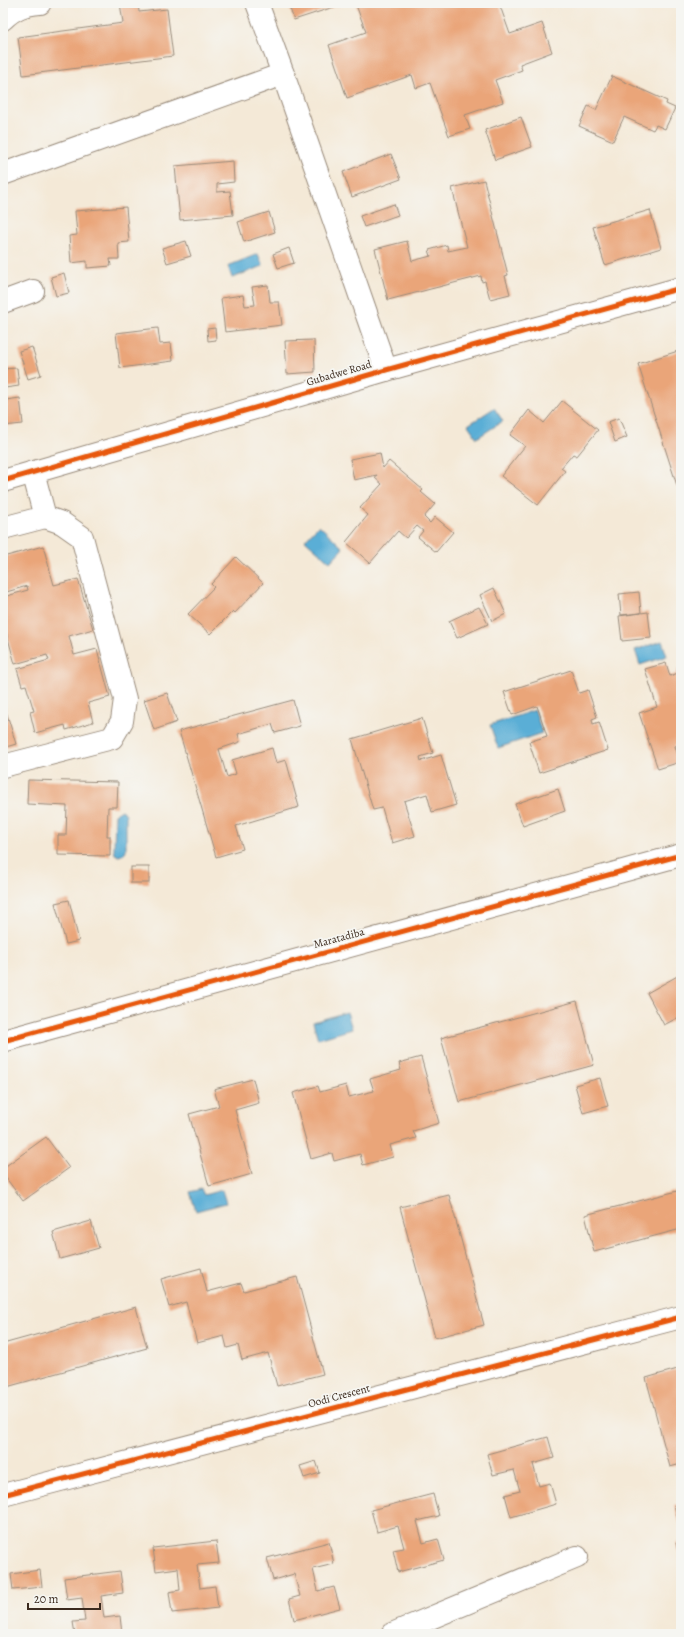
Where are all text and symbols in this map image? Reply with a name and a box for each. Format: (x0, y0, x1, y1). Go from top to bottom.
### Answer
street label: Gubadwe Road (305, 356, 373, 389)
street label: Maratadiba (312, 924, 367, 952)
street label: Oodi Crescent (306, 1380, 372, 1411)
scale bar (28, 1585, 100, 1611)
text: 20 m (34, 1591, 58, 1607)

